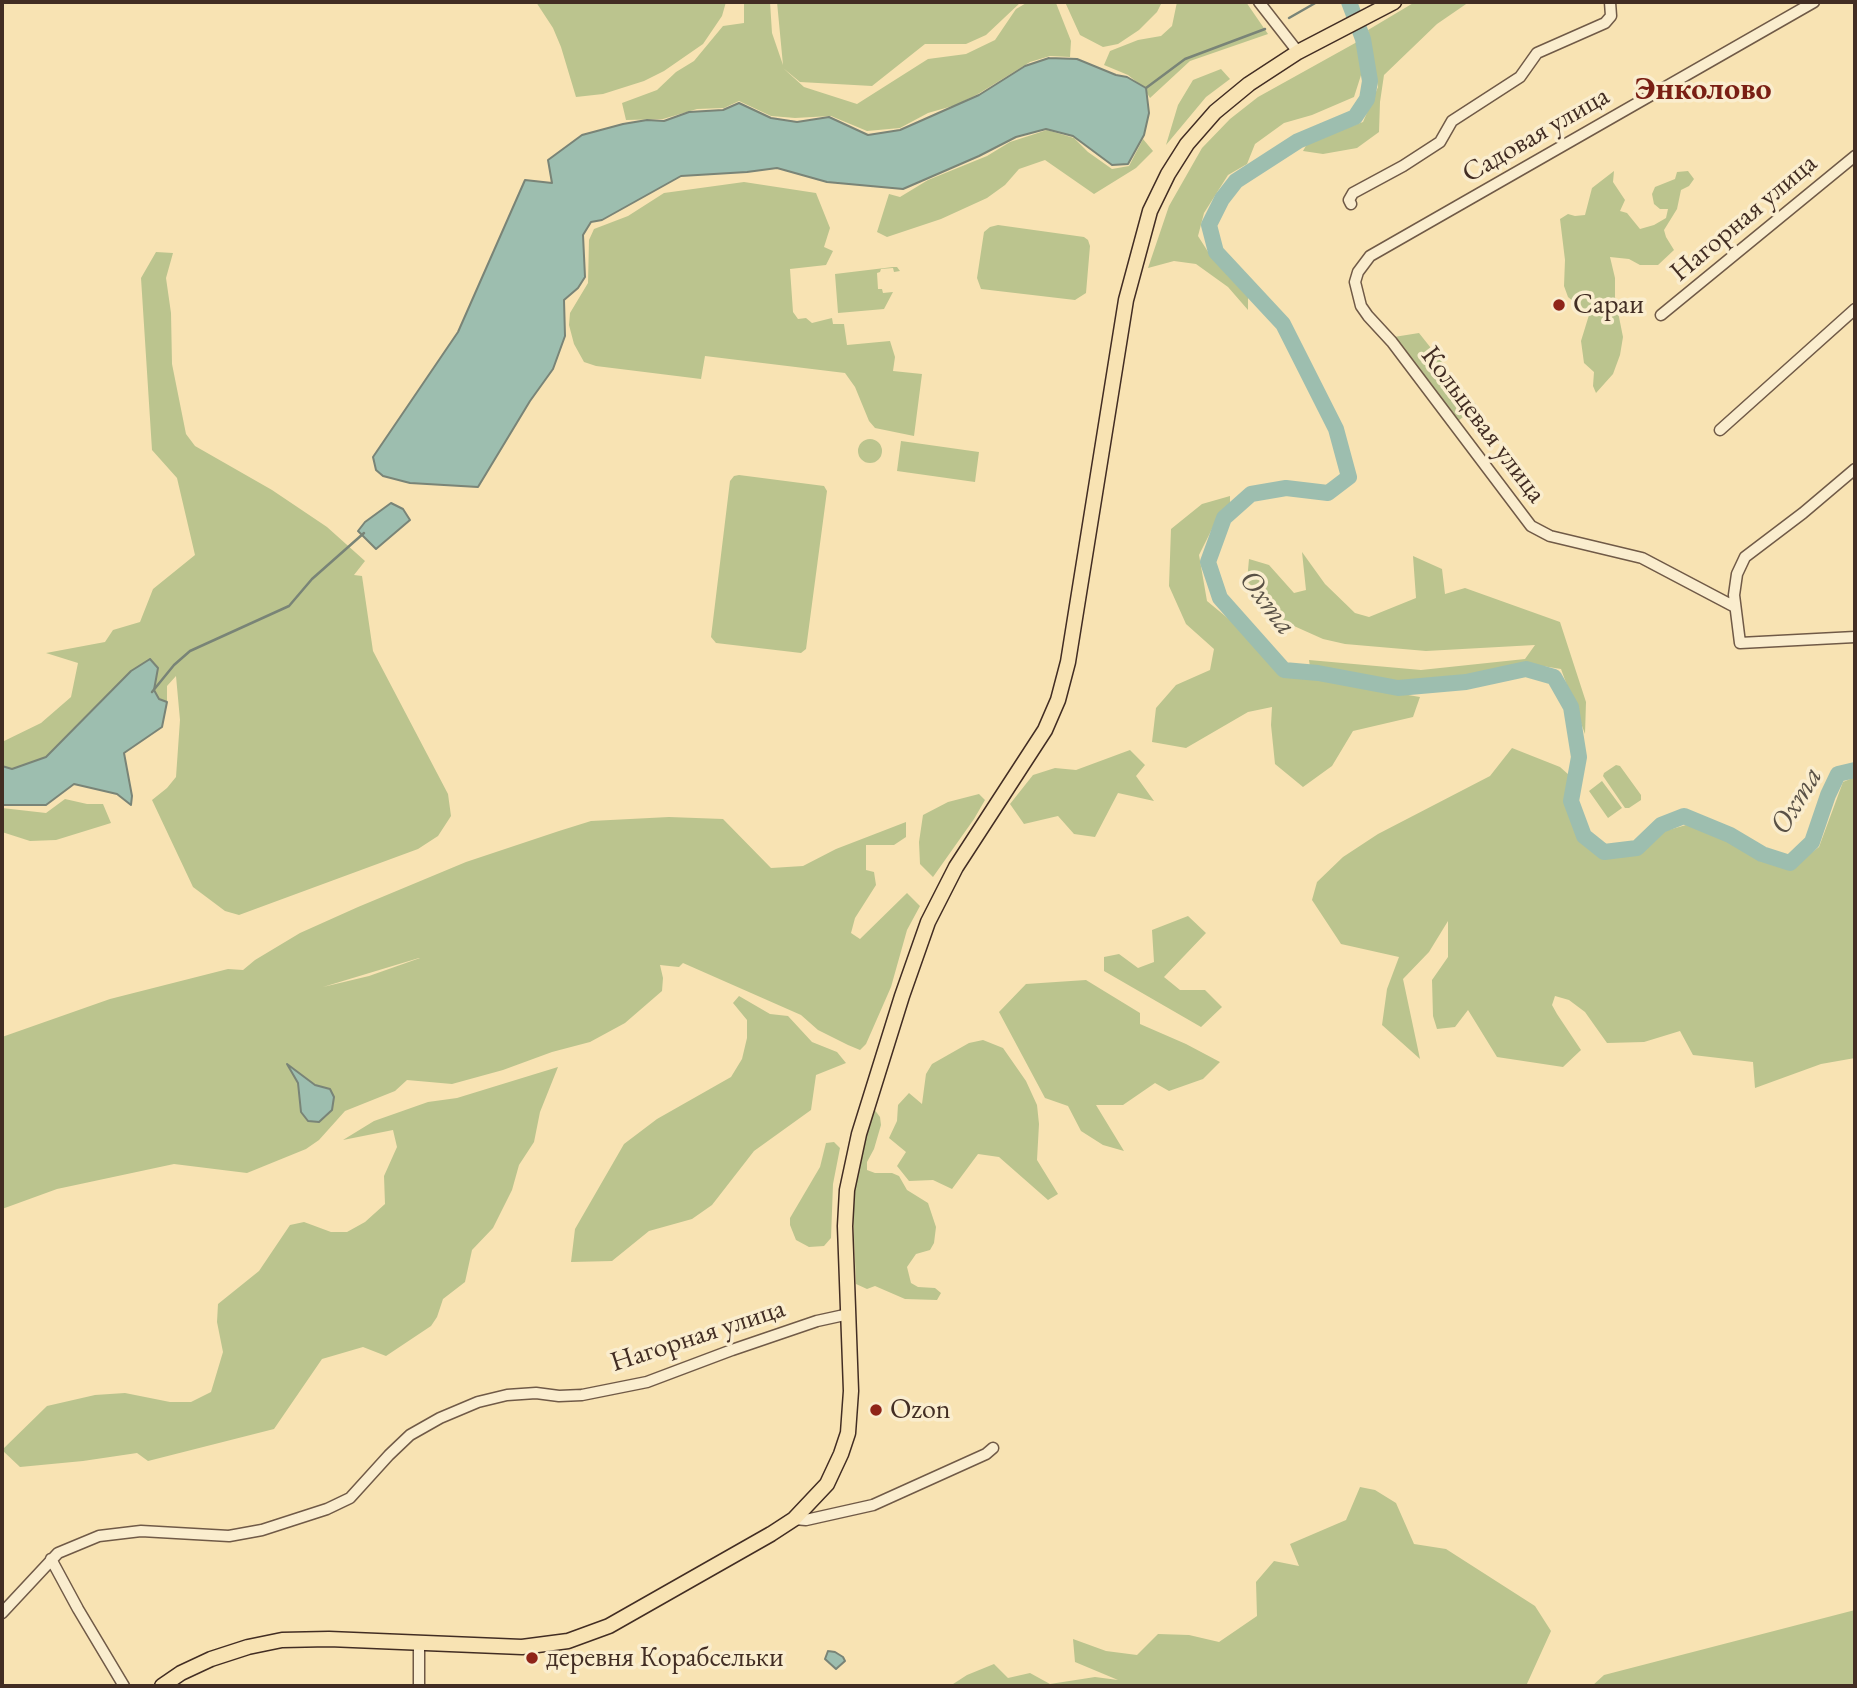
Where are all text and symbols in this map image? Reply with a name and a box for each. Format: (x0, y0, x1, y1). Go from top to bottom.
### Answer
district label: Энколово (1634, 71, 1772, 109)
street label: Садовая улица (1457, 79, 1615, 191)
street label: Нагорная улица (1664, 147, 1824, 289)
place label: Сараи (1573, 288, 1644, 322)
marker: Сараи (1551, 297, 1567, 313)
street label: Кольцевая улица (1413, 340, 1553, 510)
water label: Охта (1231, 563, 1303, 643)
water label: Охта (1763, 761, 1831, 841)
street label: Нагорная улица (607, 1292, 789, 1380)
place label: Ozon (890, 1393, 951, 1427)
marker: Ozon (868, 1402, 884, 1418)
place label: деревня Корабсельки (546, 1641, 784, 1675)
marker: деревня Корабсельки (524, 1650, 540, 1666)

